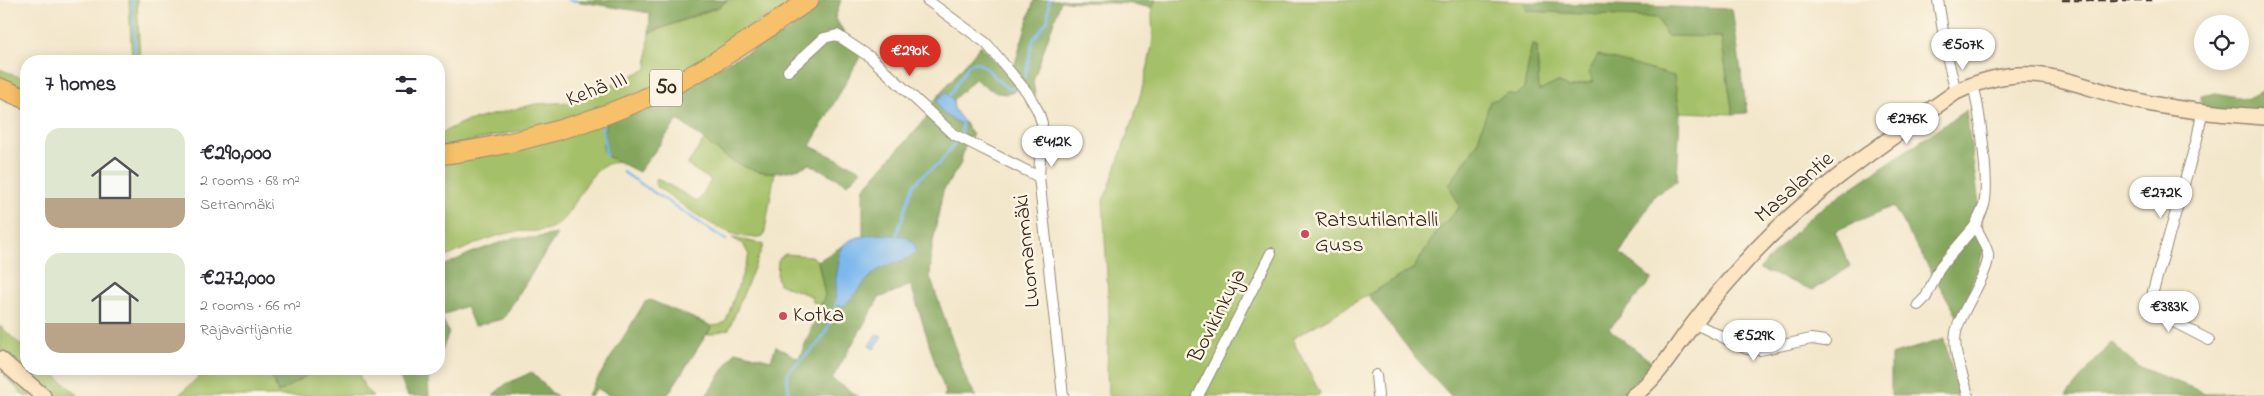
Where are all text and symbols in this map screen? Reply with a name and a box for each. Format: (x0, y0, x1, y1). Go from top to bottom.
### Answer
map controls (2194, 15, 2249, 70)
button: locate (2194, 15, 2249, 70)
pin: €507K (1928, 28, 1998, 71)
text: €507K (1942, 33, 1984, 57)
pin: €290K (875, 34, 945, 77)
text: €290K (891, 39, 929, 63)
street label: Kehä III (562, 64, 632, 116)
text: 7 homes (45, 70, 116, 100)
road number: 50 (650, 70, 682, 106)
icon: filters (392, 71, 420, 99)
pin: €276K (1872, 102, 1942, 145)
text: €276K (1887, 107, 1927, 131)
pin: €412K (1017, 126, 1087, 168)
text: €412K (1033, 130, 1071, 154)
text: €290,000 (200, 139, 271, 169)
street label: Masalantie (1748, 144, 1842, 232)
icon: home (85, 148, 145, 208)
text: 2 rooms · 68 m² (200, 169, 300, 193)
pin: €272K (2126, 176, 2196, 219)
text: €272K (2140, 181, 2182, 205)
text: Setranmäki (200, 193, 275, 217)
street label: Luomanmäki (1006, 193, 1050, 309)
place label: Ratsutilantalli Guss (1315, 205, 1439, 262)
marker: Ratsutilantalli Guss (1299, 228, 1311, 240)
street label: Bovikinkuja (1180, 263, 1255, 369)
text: €272,000 (200, 264, 275, 294)
icon: home (85, 273, 145, 333)
pin: €383K (2134, 290, 2204, 333)
text: 2 rooms · 66 m² (200, 294, 301, 318)
text: €383K (2150, 295, 2188, 319)
place label: Kotka (793, 300, 844, 332)
marker: Kotka (777, 310, 789, 322)
text: Rajavartijantie (200, 318, 293, 342)
pin: €529K (1719, 320, 1789, 362)
text: €529K (1734, 324, 1774, 348)

